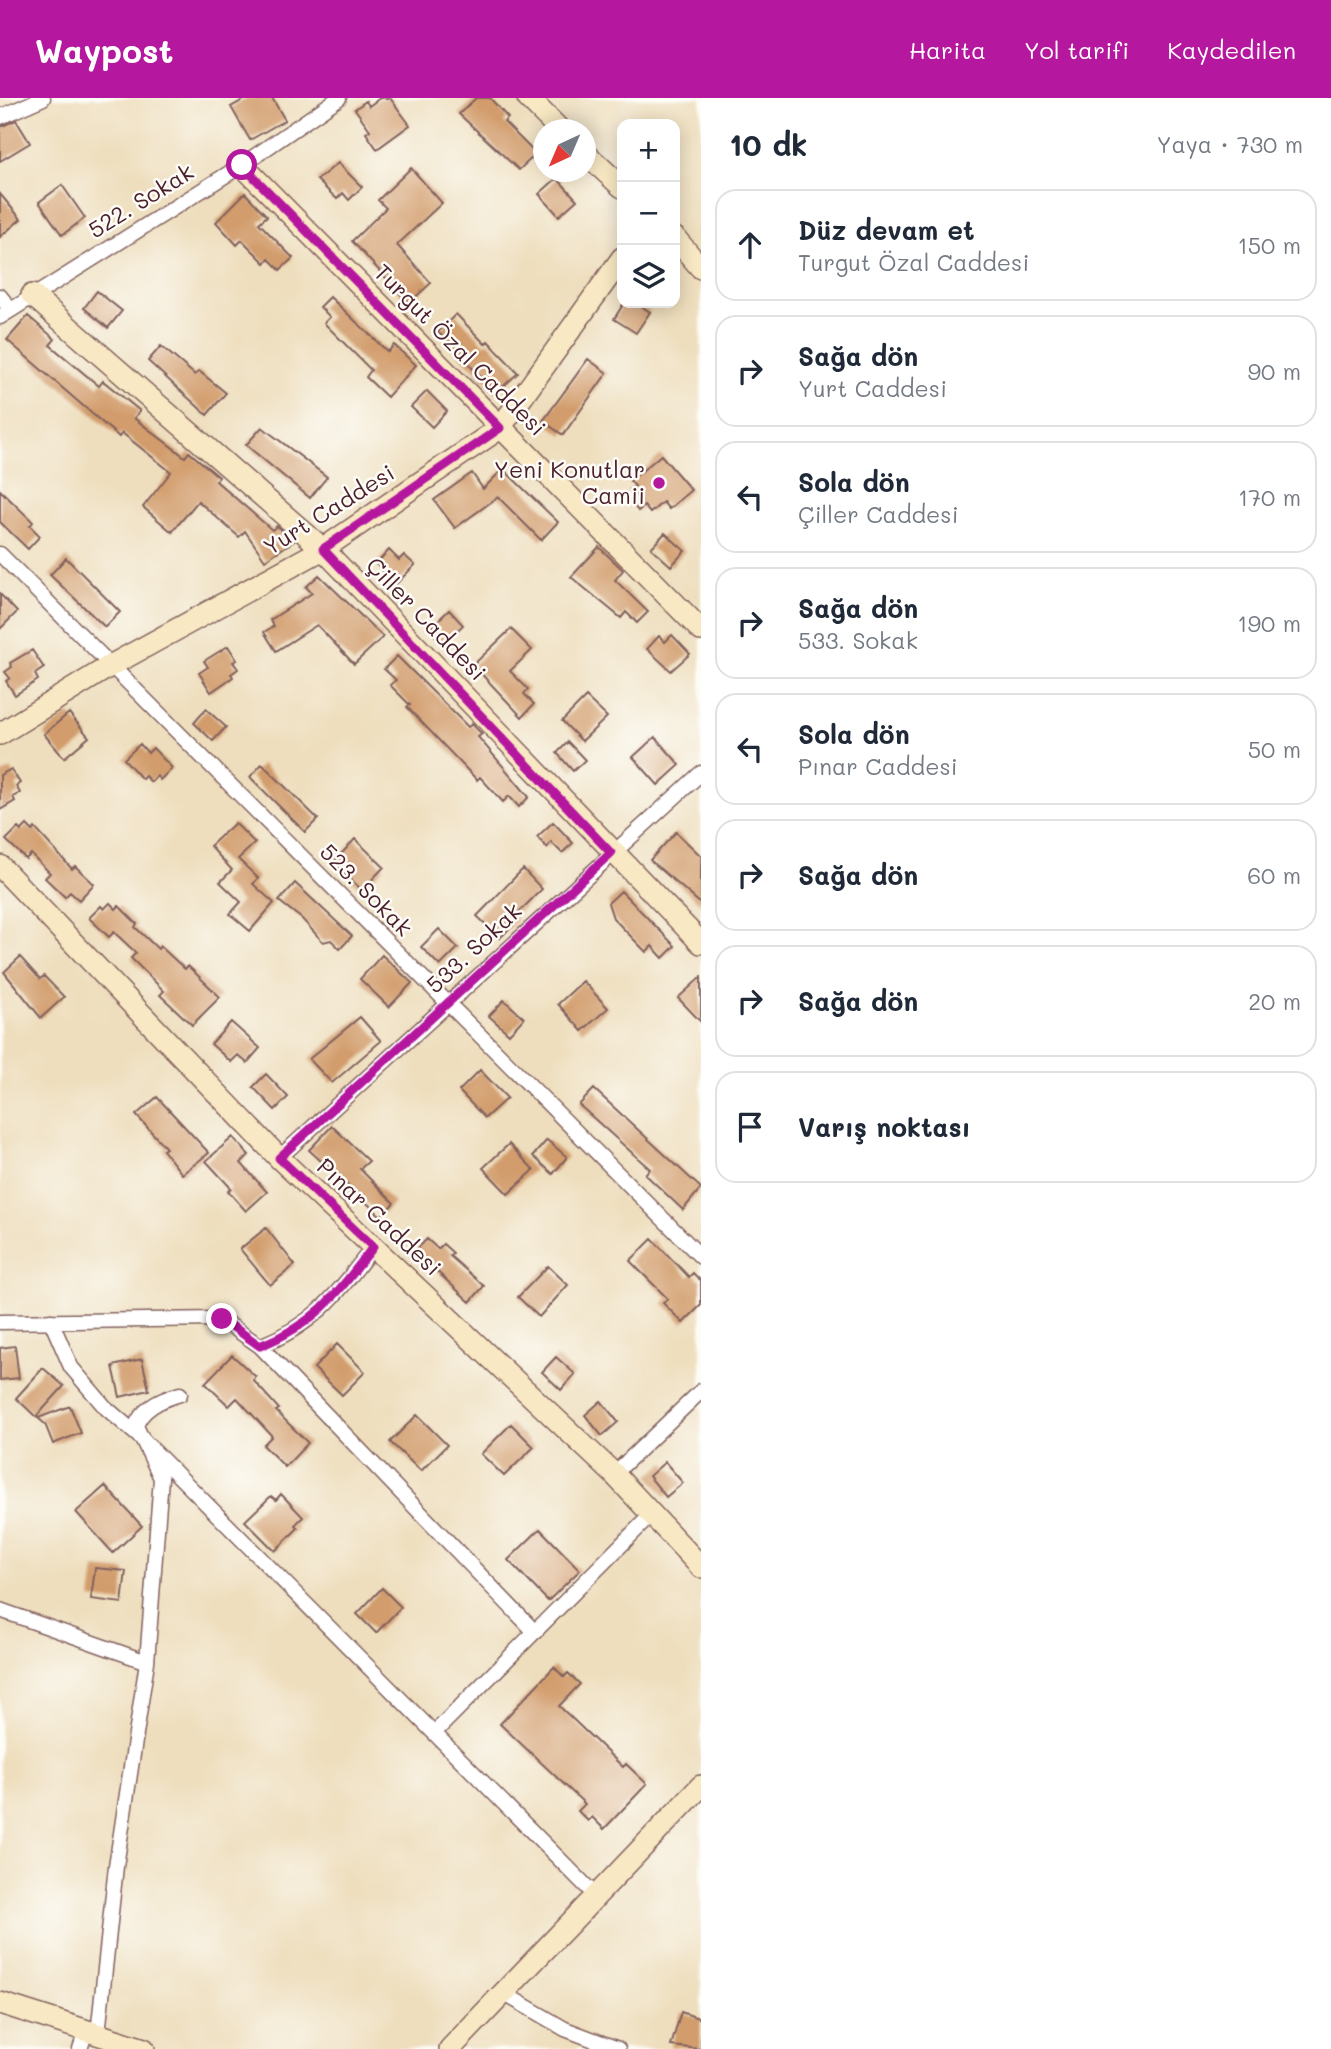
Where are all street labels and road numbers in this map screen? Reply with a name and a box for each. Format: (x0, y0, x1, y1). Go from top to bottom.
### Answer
street label: 522. Sokak (82, 156, 199, 244)
street label: Turgut Özal Caddesi (368, 257, 553, 442)
street label: Yurt Caddesi (257, 457, 400, 561)
street label: Çiller Caddesi (360, 550, 493, 686)
street label: 523. Sokak (314, 837, 419, 942)
street label: 533. Sokak (419, 895, 527, 999)
street label: Pınar Caddesi (311, 1151, 448, 1282)

